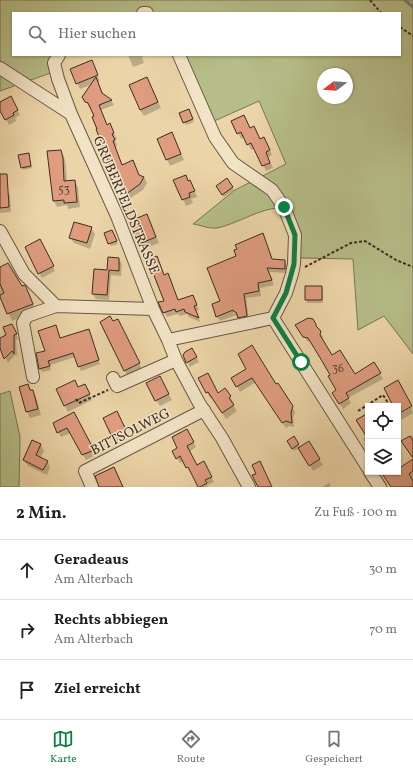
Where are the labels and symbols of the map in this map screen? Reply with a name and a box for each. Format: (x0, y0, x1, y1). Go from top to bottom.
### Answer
north arrow (317, 68, 353, 104)
street label: GRUBERFELDSTRASSE (88, 133, 163, 278)
house number: 53 (58, 182, 70, 198)
route end (275, 198, 293, 216)
route start (292, 353, 310, 371)
house number: 36 (332, 361, 344, 377)
street label: BITTSOLWEG (88, 404, 174, 461)

